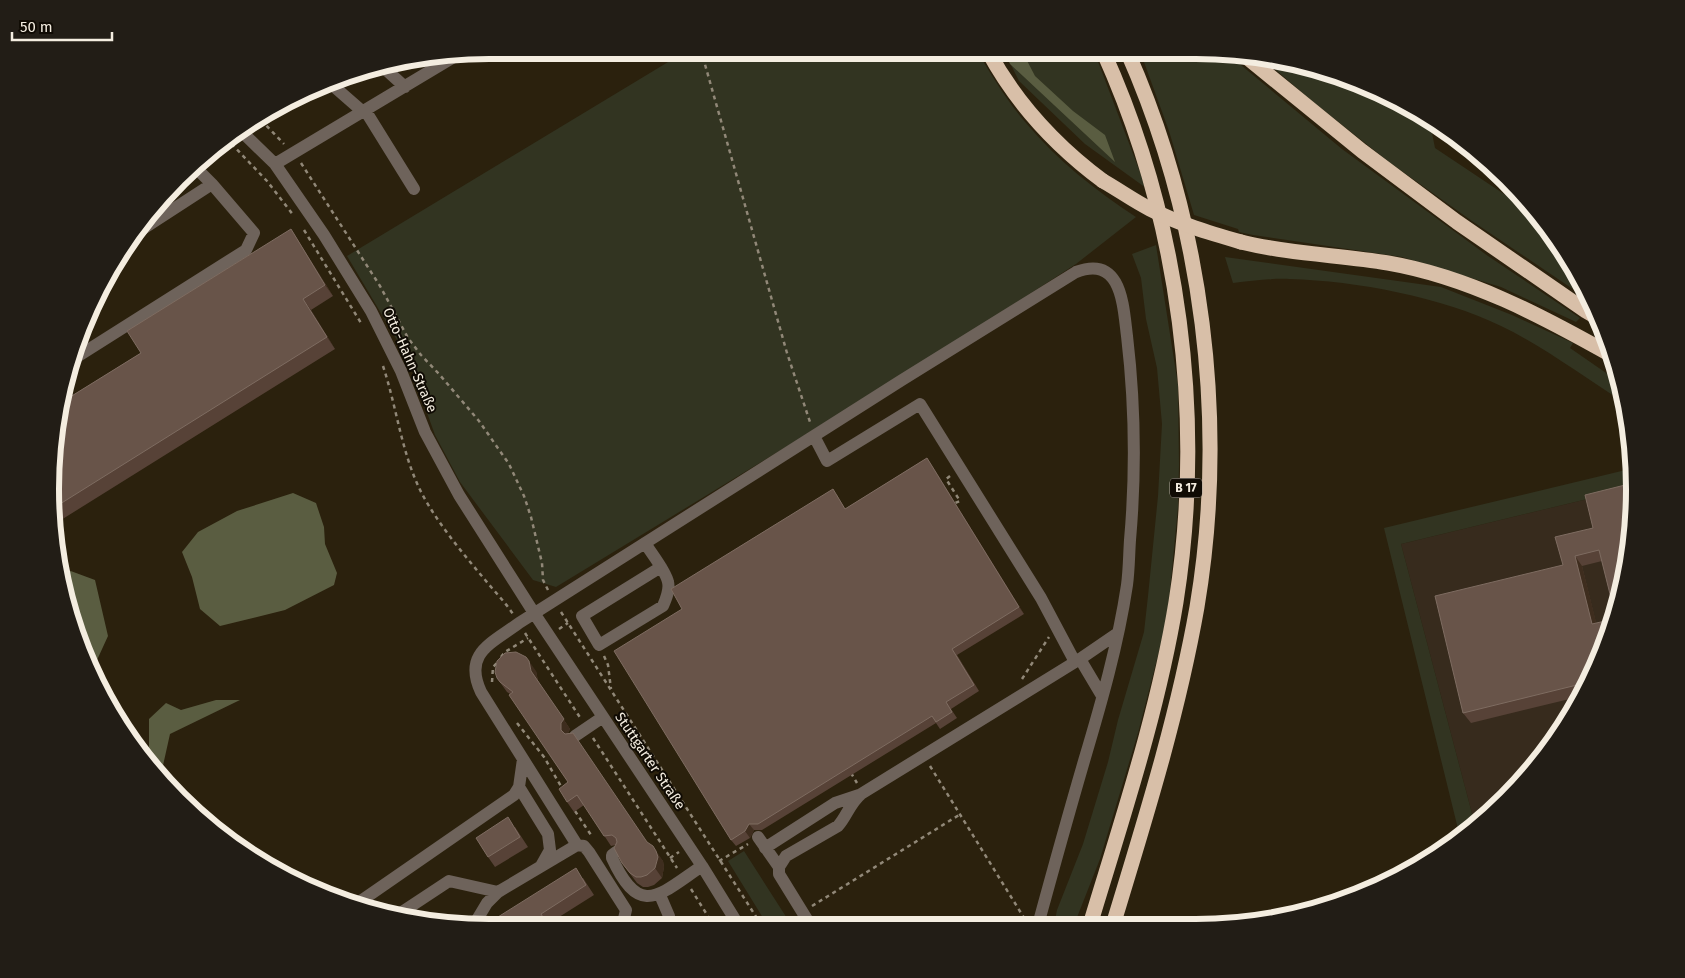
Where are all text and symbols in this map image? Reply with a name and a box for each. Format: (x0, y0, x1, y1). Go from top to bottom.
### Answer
scale bar (12, 10, 112, 42)
text: 50 m (20, 18, 53, 36)
street label: Otto-Hahn-Straße (379, 305, 441, 415)
road number: B 17 (1170, 478, 1202, 498)
street label: Stuttgarter Straße (611, 709, 689, 813)

